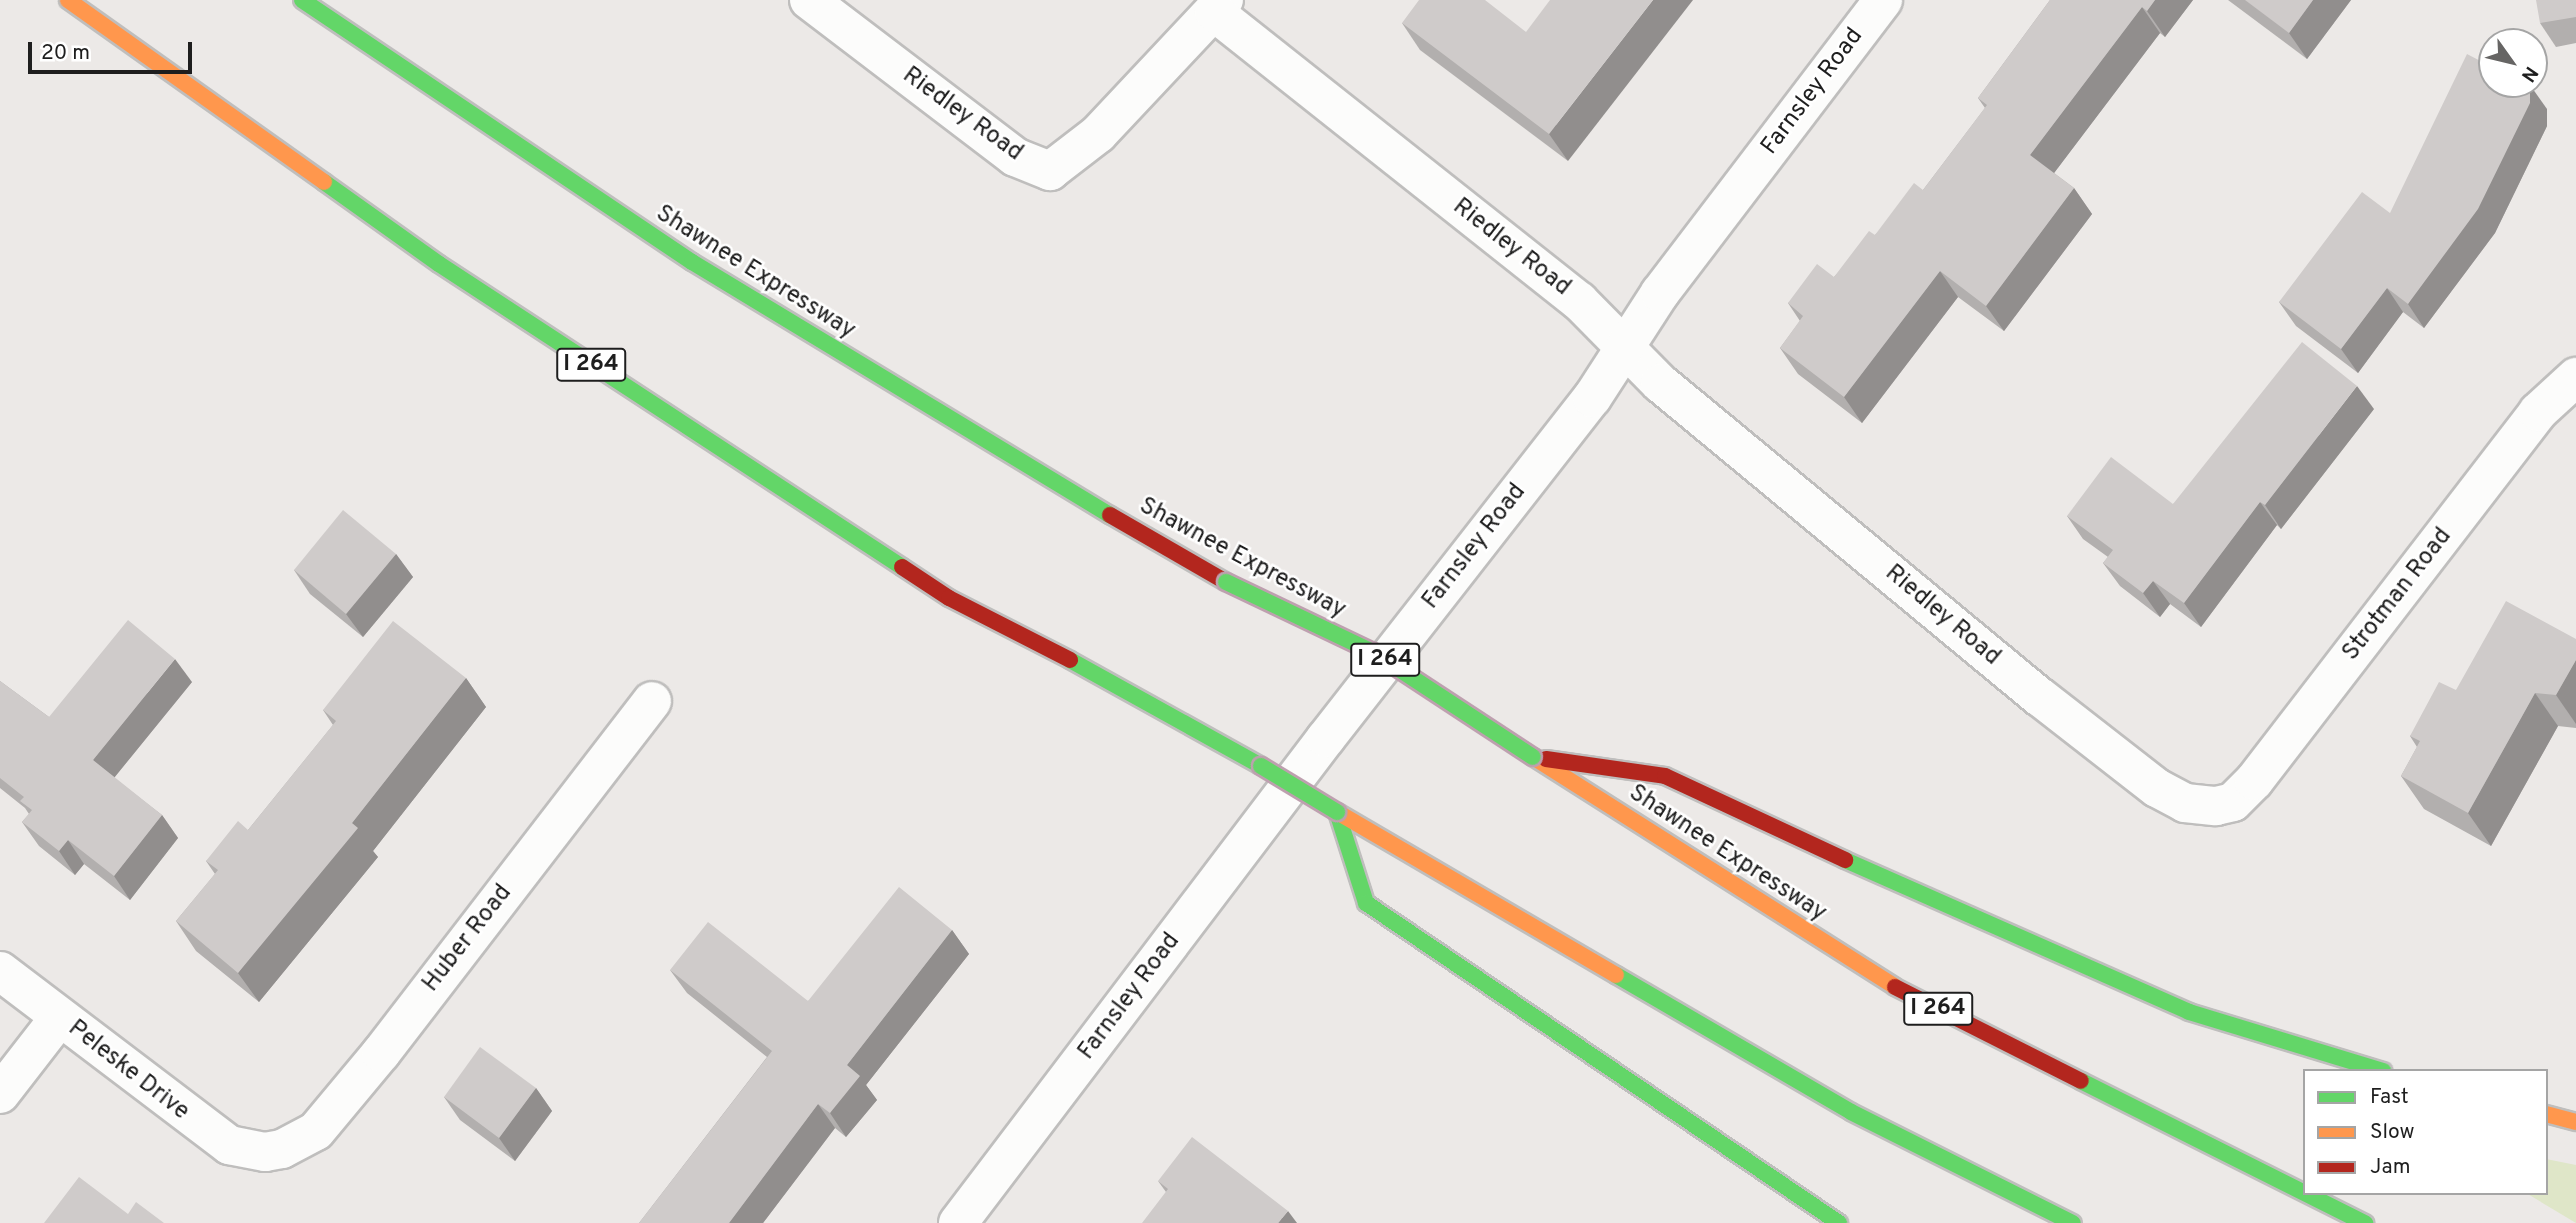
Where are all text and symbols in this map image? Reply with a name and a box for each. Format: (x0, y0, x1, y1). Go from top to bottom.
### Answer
street label: Farnsley Road (1756, 23, 1870, 161)
scale bar (32, 28, 196, 72)
north arrow (2478, 28, 2548, 98)
text: 20 m (41, 40, 90, 67)
text: N (2515, 61, 2543, 86)
street label: Riedley Road (896, 62, 1028, 168)
street label: Riedley Road (1446, 193, 1576, 303)
street label: Shawnee Expressway (650, 200, 860, 346)
road number: I 264 (556, 346, 626, 384)
street label: Farnsley Road (1417, 479, 1533, 615)
street label: Shawnee Expressway (1134, 492, 1350, 626)
street label: Strotman Road (2337, 523, 2459, 667)
street label: Riedley Road (1879, 559, 2005, 673)
road number: I 264 (1350, 640, 1420, 680)
street label: Shawnee Expressway (1623, 779, 1831, 929)
street label: Huber Road (417, 880, 519, 998)
street label: Farnsley Road (1073, 928, 1187, 1066)
road number: I 264 (1903, 990, 1973, 1028)
street label: Peleske Drive (62, 1015, 194, 1127)
legend (2303, 1069, 2548, 1195)
text: Fast (2370, 1084, 2409, 1111)
text: Slow (2370, 1119, 2415, 1146)
text: Jam (2370, 1154, 2411, 1181)

